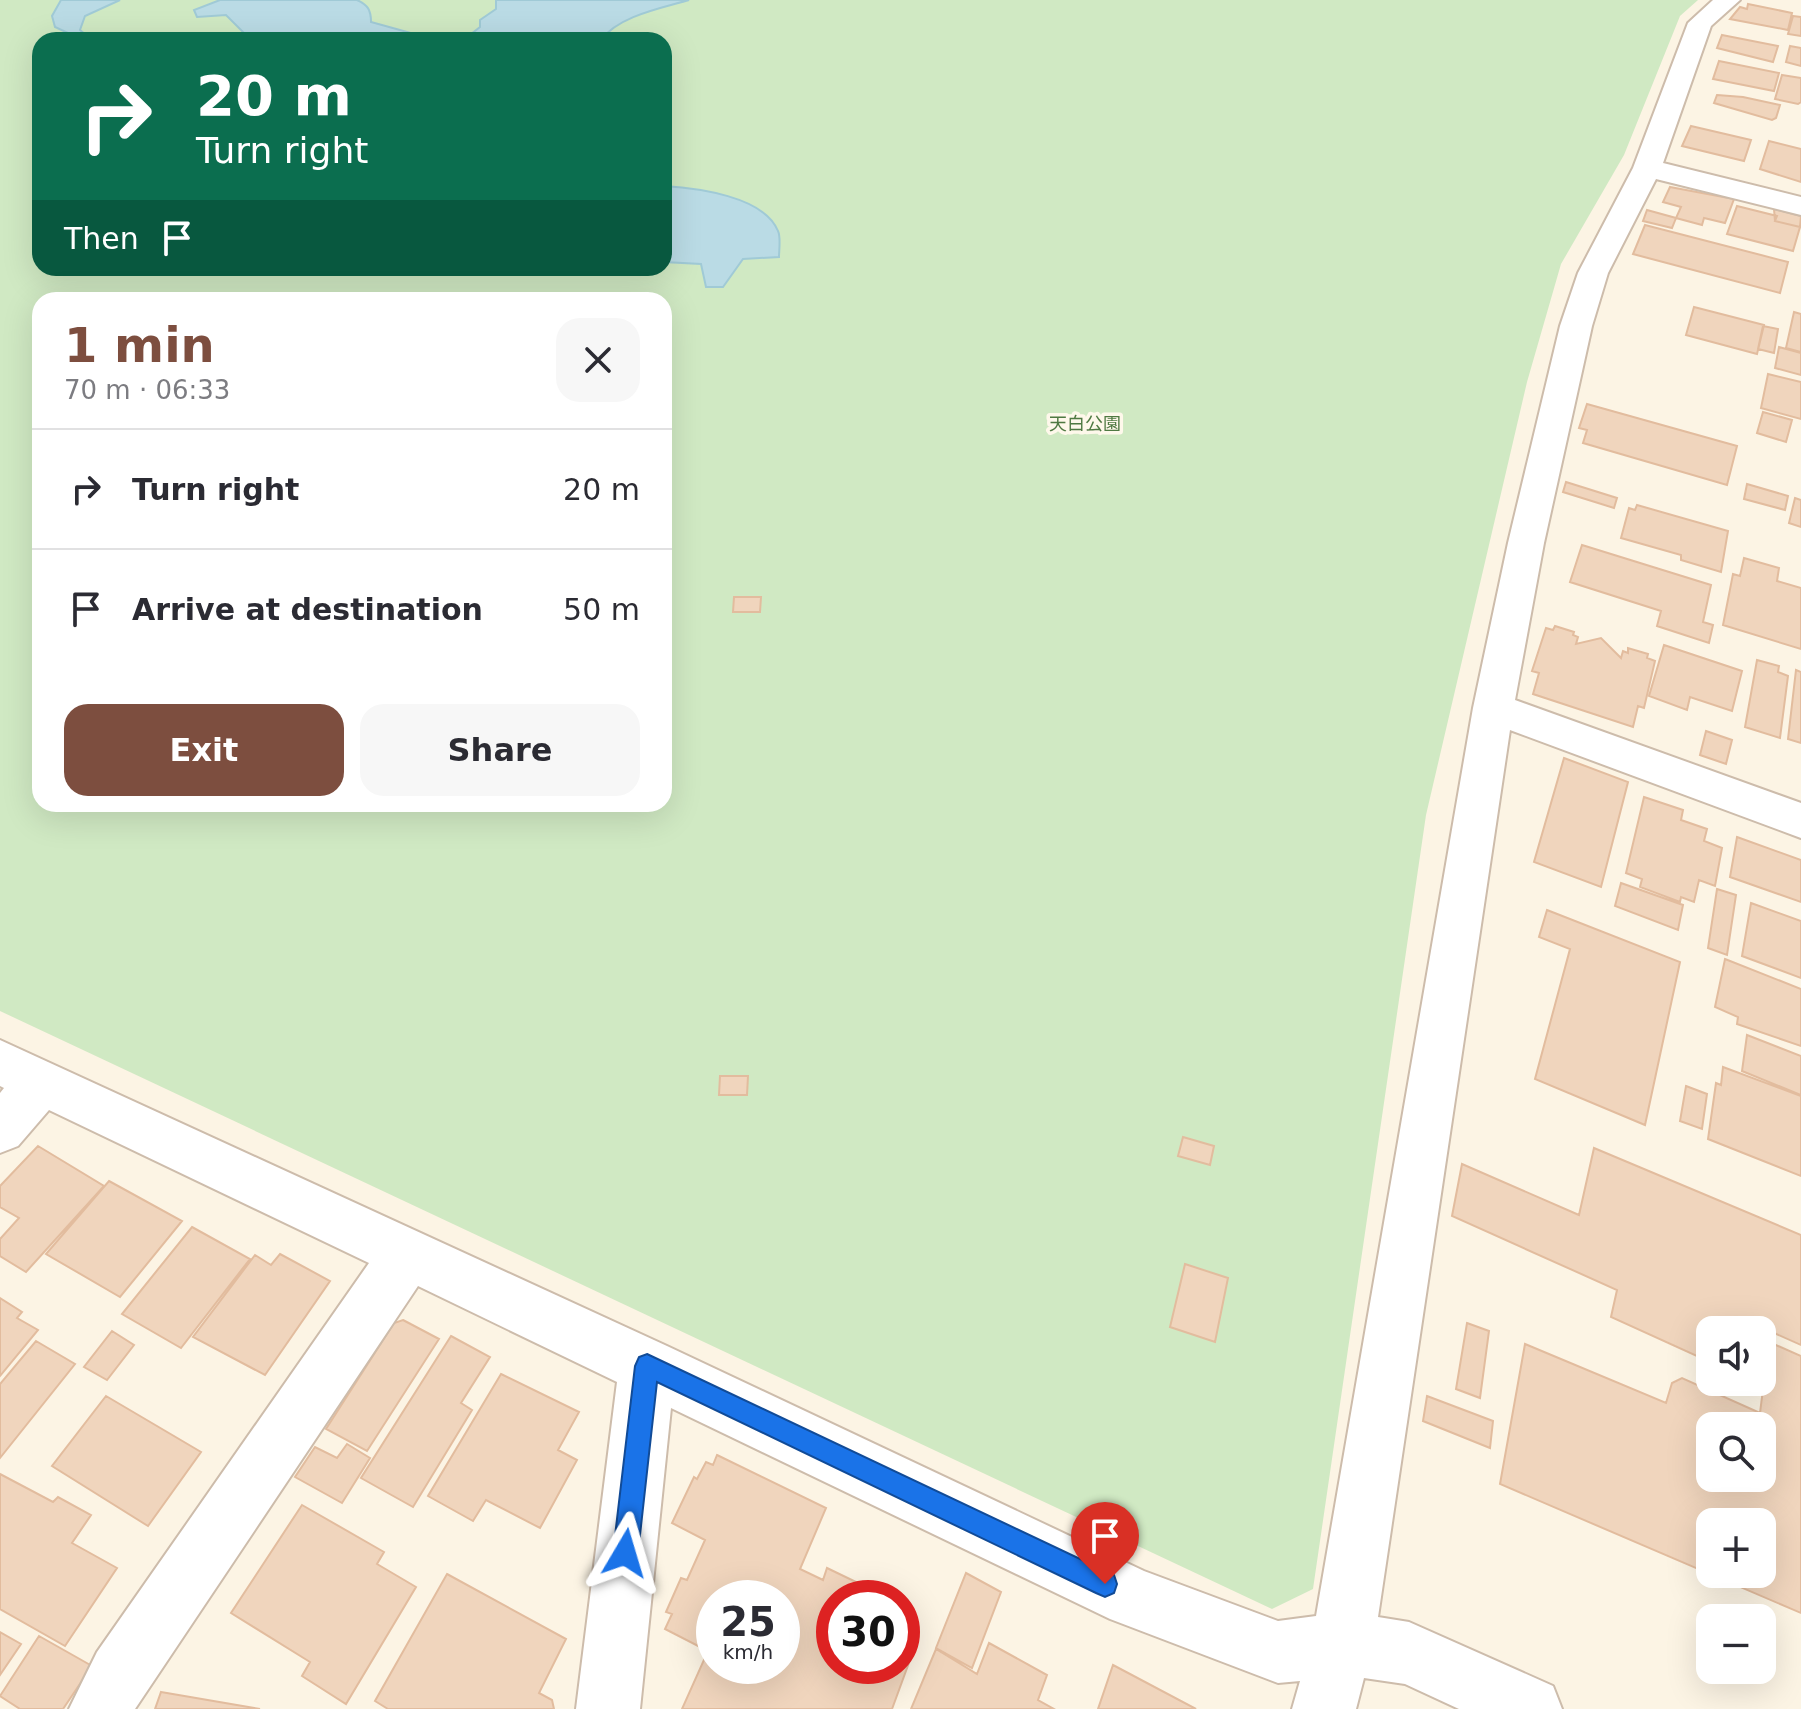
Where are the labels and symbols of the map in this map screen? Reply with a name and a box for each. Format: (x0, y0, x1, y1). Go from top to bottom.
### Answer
park label: 天白公園 (1049, 413, 1121, 434)
pin (1071, 1502, 1139, 1584)
position arrow (583, 1511, 667, 1595)
speed limit sign: 30 (816, 1580, 920, 1684)

